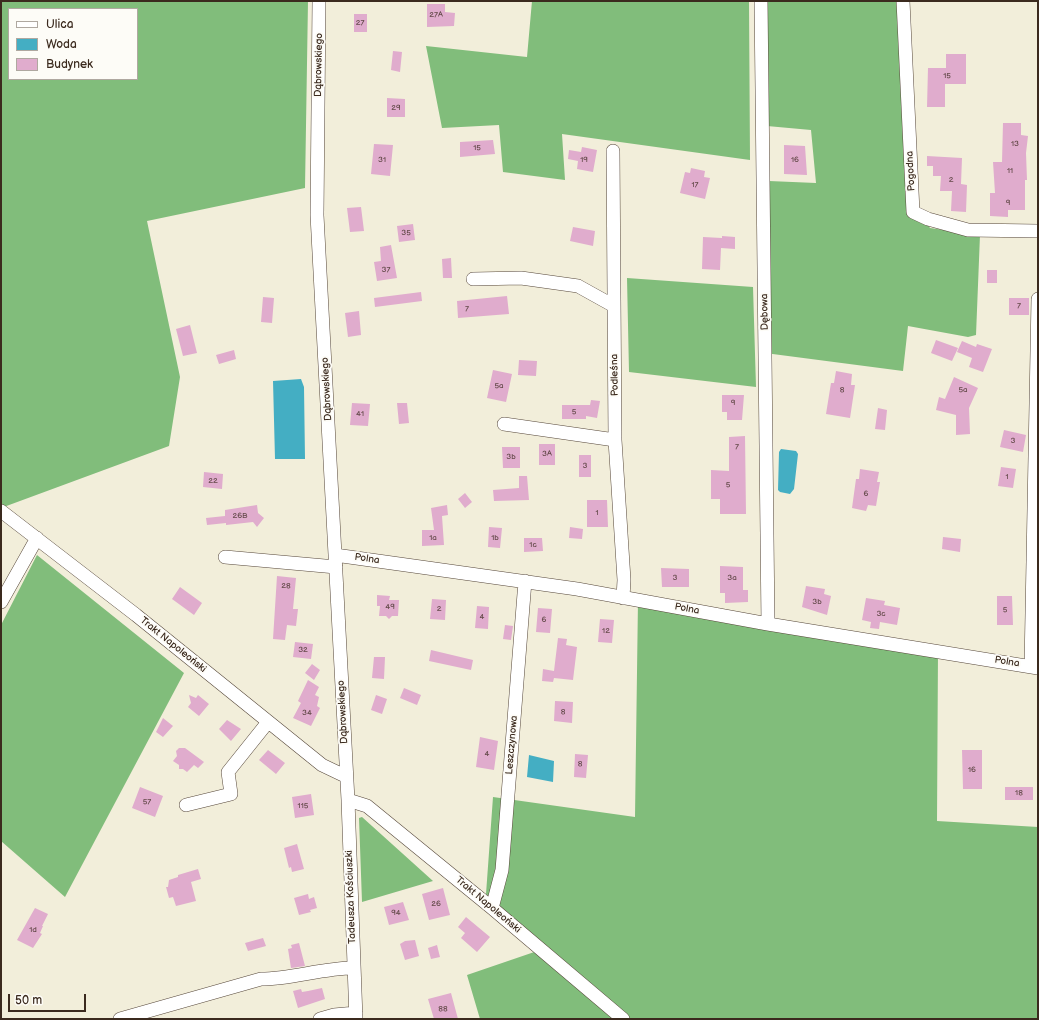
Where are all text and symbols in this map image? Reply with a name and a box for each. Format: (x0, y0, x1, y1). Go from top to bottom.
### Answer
legend (8, 8, 138, 80)
house number: 27A (429, 10, 443, 20)
text: Ulica (46, 17, 73, 32)
house number: 27 (356, 18, 364, 28)
street label: Dąbrowskiego (312, 33, 326, 97)
text: Woda (46, 37, 77, 52)
text: Budynek (46, 57, 93, 72)
house number: 15 (943, 71, 951, 81)
house number: 29 (391, 103, 401, 113)
house number: 13 (1011, 139, 1019, 149)
house number: 15 (473, 143, 481, 153)
street label: Pogodna (904, 151, 918, 191)
house number: 31 (378, 155, 386, 165)
house number: 19 (580, 155, 588, 165)
house number: 16 (791, 155, 799, 165)
house number: 11 (1007, 166, 1013, 176)
house number: 2 (949, 175, 953, 185)
house number: 17 (691, 180, 699, 190)
house number: 9 (1006, 198, 1010, 208)
house number: 35 (401, 228, 411, 238)
house number: 37 (382, 265, 390, 275)
street label: Dębowa (759, 294, 771, 330)
house number: 7 (1017, 301, 1021, 311)
house number: 7 (465, 304, 469, 314)
street label: Podleśna (609, 354, 621, 396)
street label: Dąbrowskiego (319, 357, 335, 421)
house number: 5a (494, 381, 504, 391)
house number: 8 (840, 385, 844, 395)
house number: 5a (958, 385, 968, 395)
house number: 9 (731, 398, 735, 408)
house number: 5 (572, 407, 576, 417)
house number: 41 (356, 409, 364, 419)
house number: 3 (1011, 436, 1015, 446)
house number: 7 (735, 442, 739, 452)
house number: 3A (542, 449, 552, 459)
house number: 3b (506, 452, 516, 462)
house number: 3 (583, 461, 587, 471)
house number: 1 (1005, 472, 1009, 482)
house number: 22 (208, 476, 218, 486)
house number: 5 (726, 480, 730, 490)
house number: 6 (864, 489, 868, 499)
house number: 1 (595, 508, 599, 518)
house number: 26B (232, 511, 248, 521)
house number: 1a (429, 533, 437, 543)
house number: 1b (491, 533, 499, 543)
house number: 1c (529, 540, 537, 550)
street label: Polna (354, 551, 380, 567)
house number: 3 (673, 573, 677, 583)
house number: 3a (727, 573, 737, 583)
house number: 28 (281, 581, 291, 591)
house number: 3b (812, 597, 822, 607)
street label: Polna (674, 601, 700, 617)
house number: 49 (385, 602, 395, 612)
house number: 2 (437, 604, 441, 614)
house number: 5 (1003, 605, 1007, 615)
house number: 3c (876, 609, 886, 619)
house number: 4 (480, 612, 484, 622)
street label: Trakt Napoleoński (138, 615, 208, 675)
house number: 6 (542, 615, 546, 625)
house number: 12 (602, 626, 610, 636)
house number: 32 (298, 645, 308, 655)
street label: Polna (994, 654, 1020, 670)
street label: Dąbrowskiego (335, 680, 351, 744)
house number: 8 (561, 707, 565, 717)
house number: 34 (302, 708, 312, 718)
street label: Leszczynowa (503, 715, 521, 775)
house number: 4 (485, 749, 489, 759)
house number: 8 (578, 759, 582, 769)
house number: 16 (968, 765, 976, 775)
house number: 18 (1015, 788, 1023, 798)
house number: 57 (143, 797, 151, 807)
house number: 115 (298, 801, 308, 811)
street label: Tadeusza Kościuszki (343, 850, 359, 944)
street label: Trakt Napoleoński (453, 874, 523, 936)
house number: 26 (431, 899, 441, 909)
house number: 94 (391, 908, 401, 918)
house number: 1d (29, 925, 37, 935)
scale bar (10, 986, 88, 1012)
text: 50 m (15, 993, 42, 1008)
house number: 88 (438, 1004, 448, 1014)

